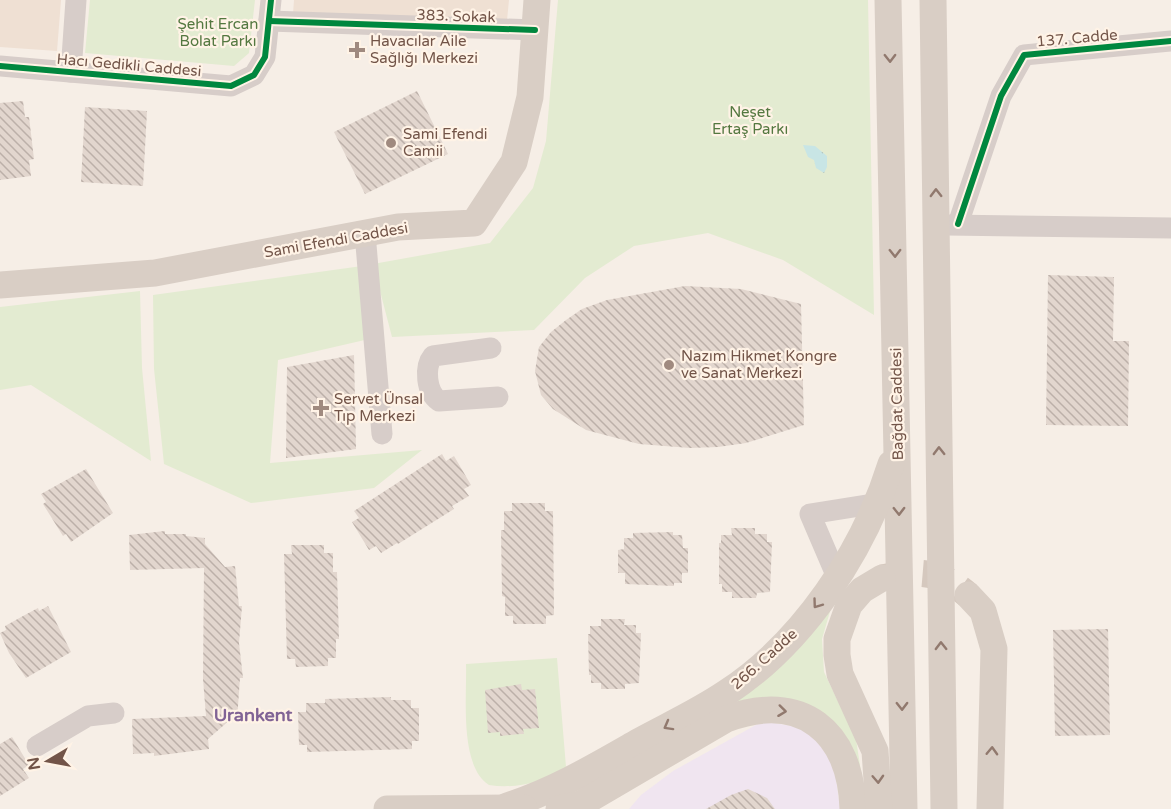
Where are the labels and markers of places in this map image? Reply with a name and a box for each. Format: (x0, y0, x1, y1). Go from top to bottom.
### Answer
place label: Havacılar Aile Sağlığı Merkezi (370, 32, 478, 67)
marker: Havacılar Aile Sağlığı Merkezi (348, 41, 366, 59)
place label: Sami Efendi Camii (403, 125, 488, 160)
marker: Sami Efendi Camii (384, 136, 398, 150)
place label: Nazım Hikmet Kongre ve Sanat Merkezi (681, 347, 837, 382)
marker: Nazım Hikmet Kongre ve Sanat Merkezi (662, 358, 676, 372)
place label: Servet Ünsal Tıp Merkezi (334, 390, 423, 425)
marker: Servet Ünsal Tıp Merkezi (312, 399, 330, 417)

